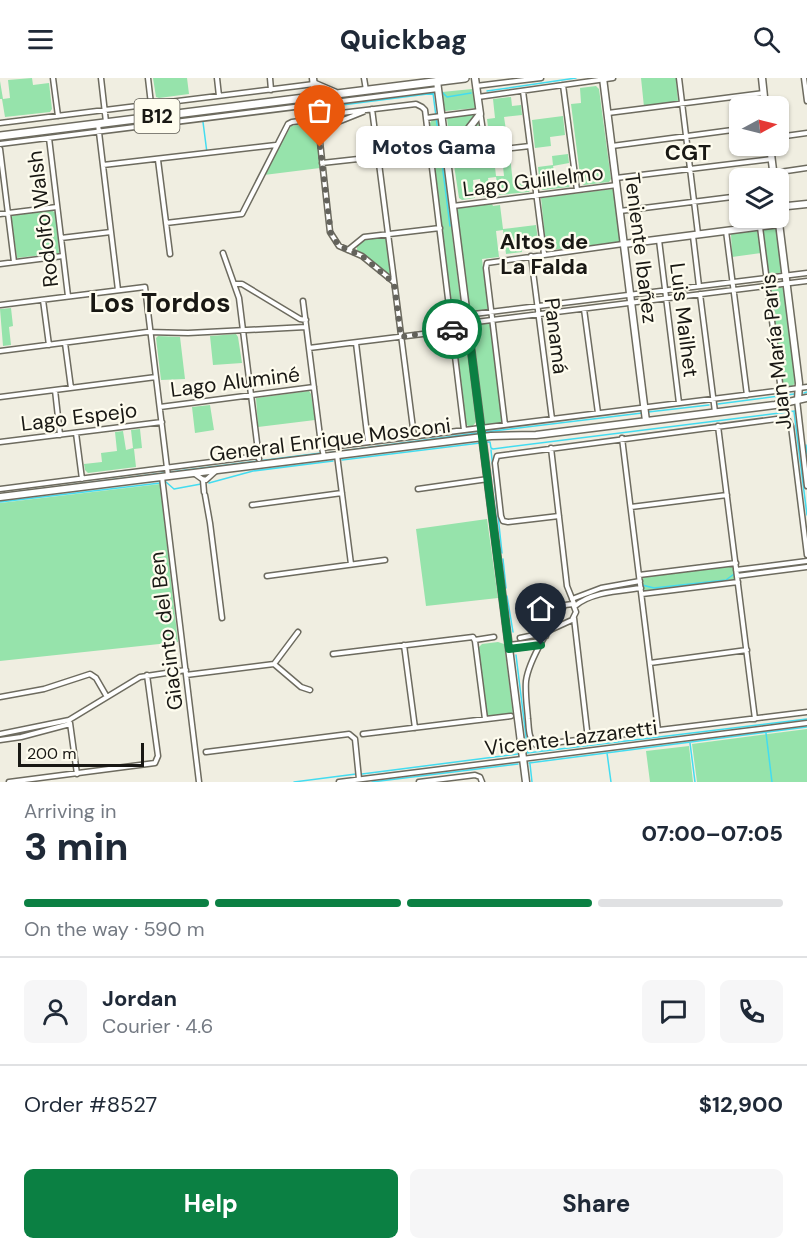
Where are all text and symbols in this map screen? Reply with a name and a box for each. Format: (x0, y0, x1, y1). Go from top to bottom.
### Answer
text: Quickbag (340, 22, 467, 57)
icon: menu (24, 23, 57, 56)
icon: search (750, 23, 783, 56)
pin (294, 85, 345, 147)
icon: bag (303, 94, 336, 127)
north arrow (729, 96, 789, 156)
map controls (729, 96, 789, 228)
road number: B12 (134, 99, 180, 133)
callout: Motos Gama (356, 126, 512, 168)
text: Motos Gama (372, 134, 496, 160)
district label: CGT (665, 138, 711, 167)
street label: Rodolfo Walsh (21, 149, 65, 289)
street label: Lago Guillelmo (461, 158, 605, 204)
button: layers (729, 168, 789, 228)
street label: Teniente Ibañez (618, 171, 664, 325)
district label: Altos de La Falda (500, 227, 588, 281)
street label: Luis Mailhet (663, 261, 705, 379)
street label: Juan María Paris (754, 273, 798, 431)
district label: Los Tordos (89, 285, 231, 320)
street label: Panamá (537, 296, 575, 376)
courier (422, 299, 482, 359)
icon: car (436, 313, 469, 346)
street label: Lago Aluminé (169, 360, 301, 404)
street label: Lago Espejo (19, 396, 139, 438)
street label: General Enrique Mosconi (208, 411, 452, 469)
street label: Giacinto del Ben (142, 550, 190, 712)
pin (515, 583, 566, 645)
icon: home (524, 592, 557, 625)
street label: Vicente Lazzaretti (483, 713, 659, 763)
scale bar (18, 740, 144, 768)
text: 200 m (27, 743, 76, 764)
text: Arriving in (24, 798, 116, 824)
text: 07:00–07:05 (641, 819, 783, 848)
text: 3 min (24, 821, 129, 872)
text: On the way · 590 m (24, 916, 205, 942)
button: person (24, 980, 87, 1043)
button: chat (642, 980, 705, 1043)
button: phone (720, 980, 783, 1043)
text: Jordan (102, 984, 177, 1013)
text: Courier · 4.6 (102, 1013, 213, 1039)
text: Order #8527 (24, 1090, 157, 1119)
text: $12,900 (699, 1090, 783, 1119)
button: Help (24, 1169, 398, 1238)
button: Share (410, 1169, 783, 1238)

